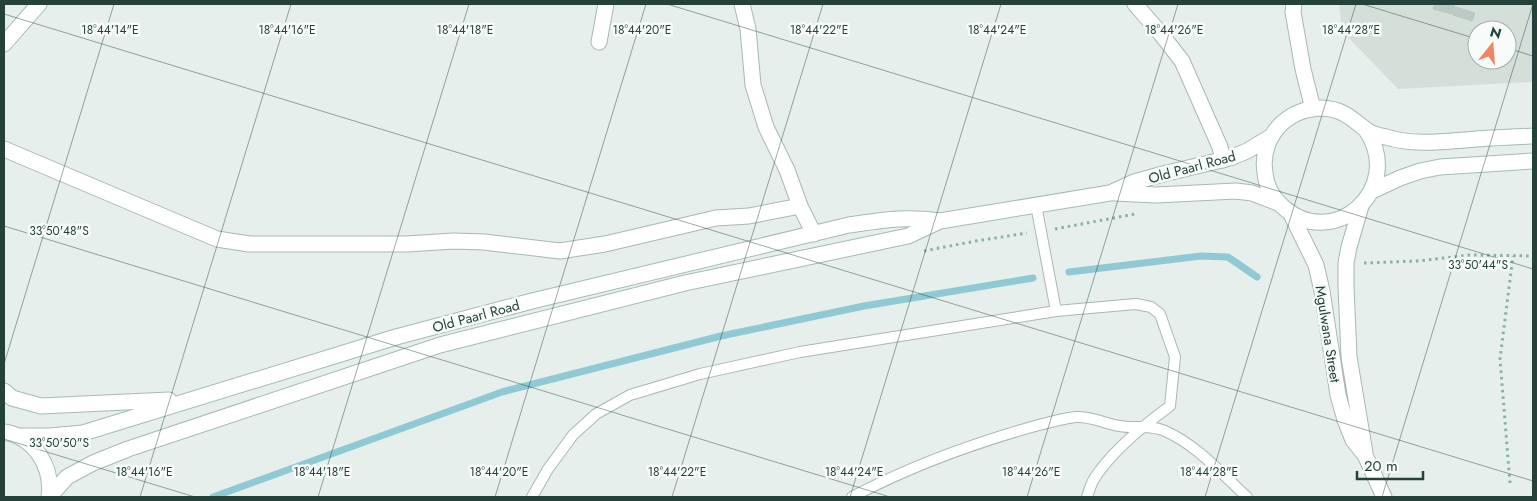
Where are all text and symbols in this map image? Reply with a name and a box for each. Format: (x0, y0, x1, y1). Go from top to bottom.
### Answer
north arrow (1467, 20, 1517, 70)
text: 18°44'14"E (81, 21, 139, 39)
text: 18°44'16"E (258, 21, 316, 39)
text: 18°44'18"E (437, 21, 493, 39)
text: 18°44'20"E (613, 21, 671, 39)
text: 18°44'22"E (790, 21, 848, 39)
text: 18°44'24"E (968, 21, 1026, 39)
text: 18°44'26"E (1145, 21, 1203, 39)
text: 18°44'28"E (1322, 21, 1380, 39)
text: N (1488, 21, 1504, 44)
street label: Old Paarl Road (1146, 146, 1238, 188)
text: 33°50'48"S (29, 222, 89, 240)
text: 33°50'44"S (1448, 256, 1508, 274)
street label: Mgulwana Street (1310, 284, 1346, 385)
street label: Old Paarl Road (430, 295, 522, 337)
text: 33°50'50"S (29, 434, 89, 452)
scale bar (1357, 448, 1423, 480)
text: 20 m (1364, 455, 1398, 477)
text: 18°44'16"E (115, 463, 173, 481)
text: 18°44'18"E (294, 463, 350, 481)
text: 18°44'20"E (470, 463, 528, 481)
text: 18°44'22"E (648, 463, 706, 481)
text: 18°44'24"E (825, 463, 883, 481)
text: 18°44'26"E (1002, 463, 1060, 481)
text: 18°44'28"E (1180, 463, 1238, 481)

